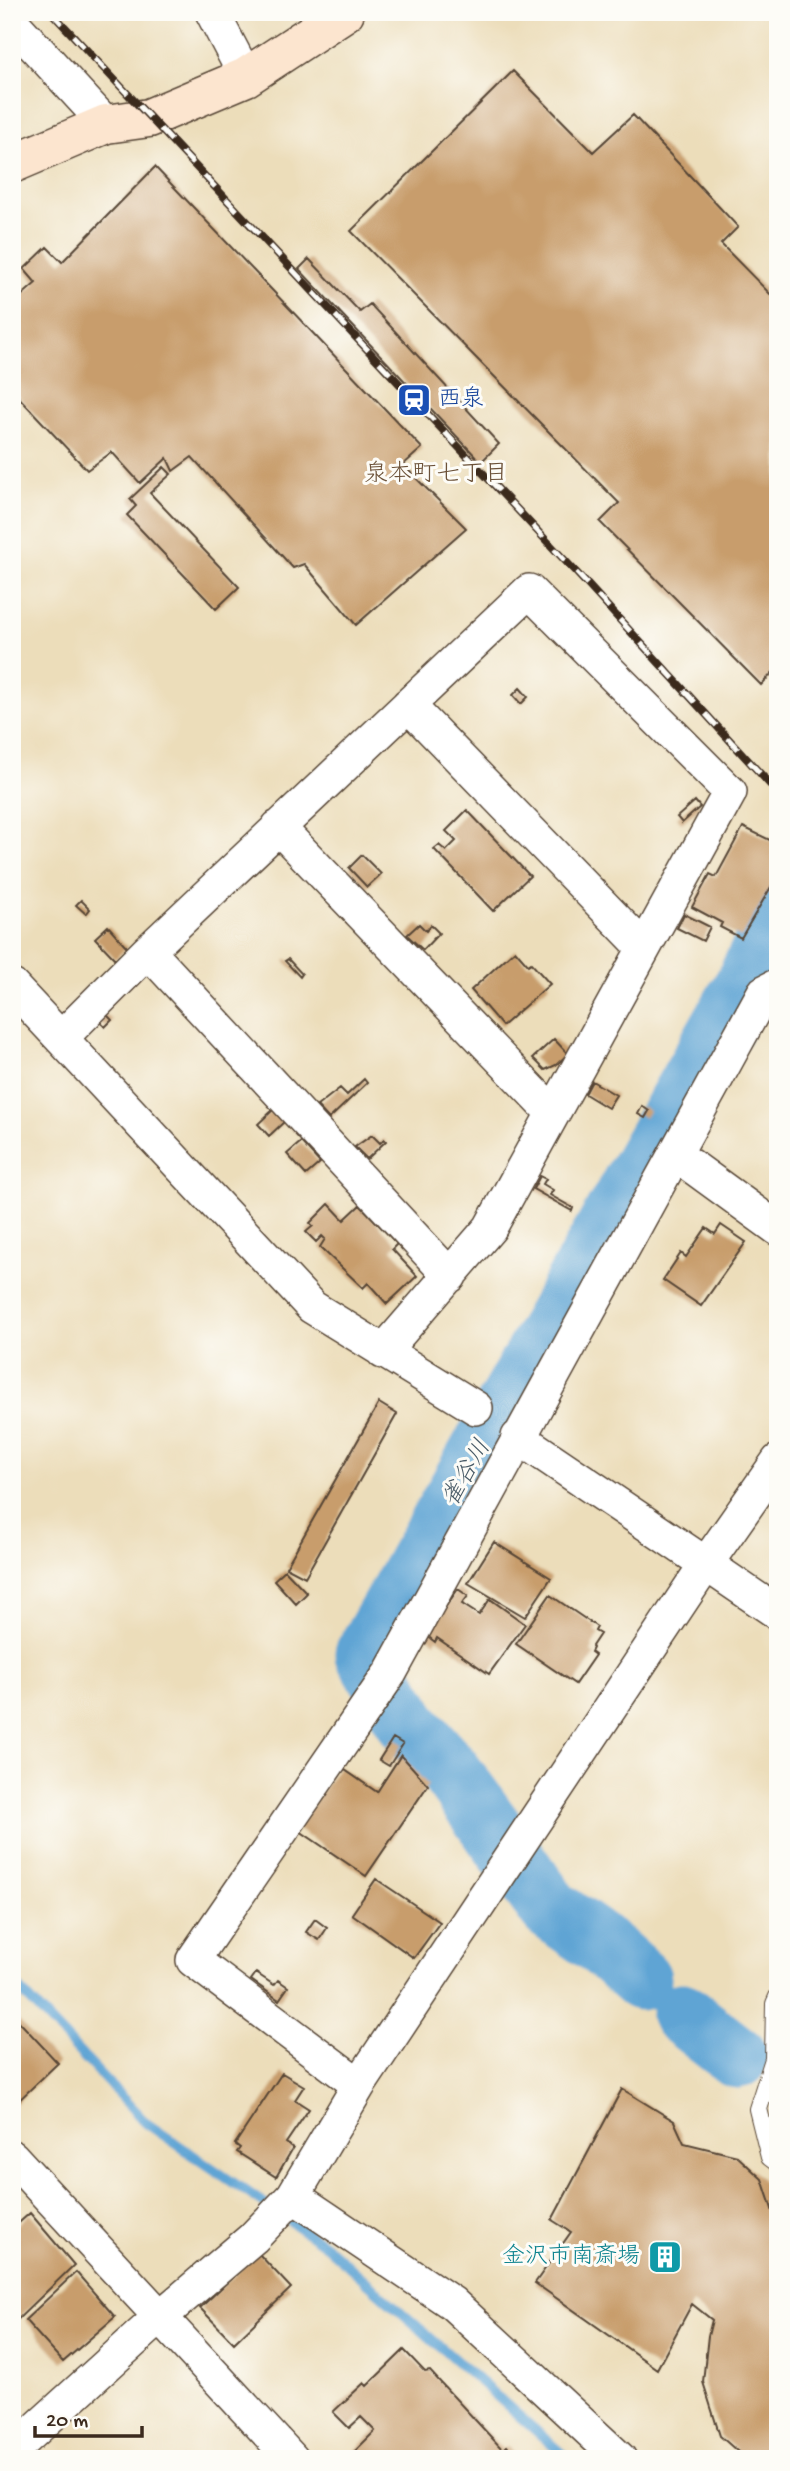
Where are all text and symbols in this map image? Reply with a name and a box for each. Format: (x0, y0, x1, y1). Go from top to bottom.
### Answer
station icon: 西泉 (395, 381, 433, 419)
place label: 西泉 (438, 386, 484, 414)
district label: 泉本町七丁目 (364, 460, 508, 490)
water label: 雀谷川 (437, 1435, 499, 1512)
building icon: 金沢市南斎場 (646, 2238, 684, 2276)
place label: 金沢市南斎場 (502, 2243, 640, 2271)
scale bar (35, 2394, 142, 2438)
text: 20 m (46, 2410, 88, 2435)

